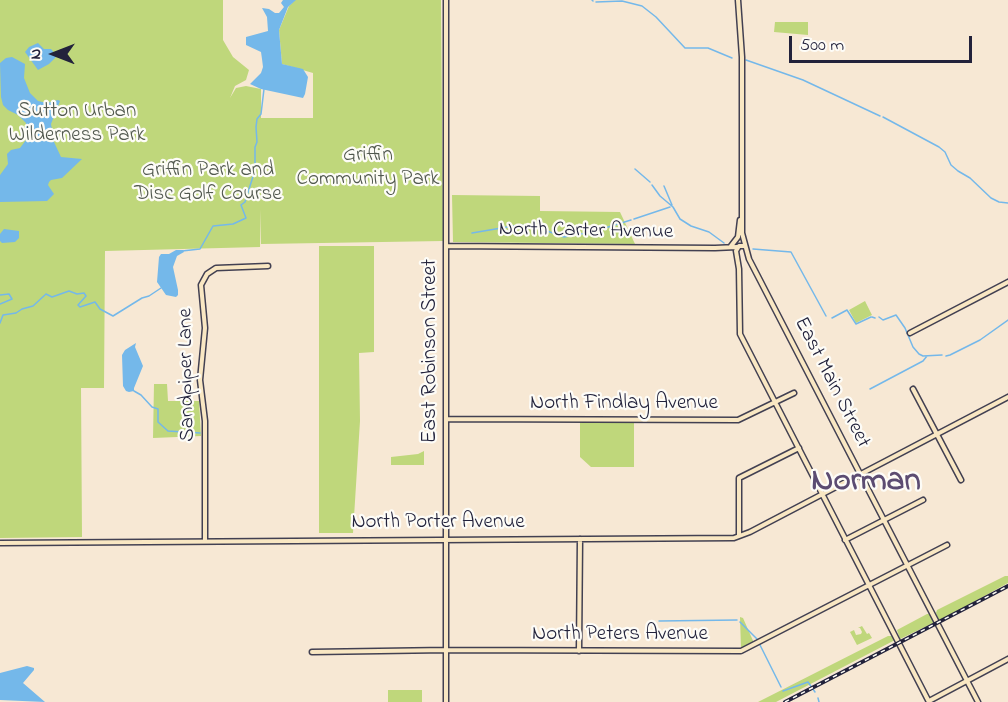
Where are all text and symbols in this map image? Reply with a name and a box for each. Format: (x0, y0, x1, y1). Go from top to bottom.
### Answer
north arrow (24, 24, 84, 84)
scale bar (792, 24, 975, 62)
text: 500 m (800, 33, 844, 59)
text: N (24, 49, 48, 59)
park label: Sutton Urban Wilderness Park (9, 100, 145, 150)
park label: Griffin Community Park (296, 144, 440, 194)
park label: Griffin Park and Disc Golf Course (134, 159, 282, 209)
street label: North Carter Avenue (499, 218, 673, 246)
street label: East Robinson Street (419, 259, 445, 443)
street label: Sandpiper Lane (174, 308, 202, 442)
street label: East Main Street (787, 313, 875, 453)
street label: North Findlay Avenue (530, 392, 718, 418)
district label: Norman (811, 464, 921, 504)
street label: North Porter Avenue (351, 511, 525, 537)
street label: North Peters Avenue (532, 623, 708, 649)

